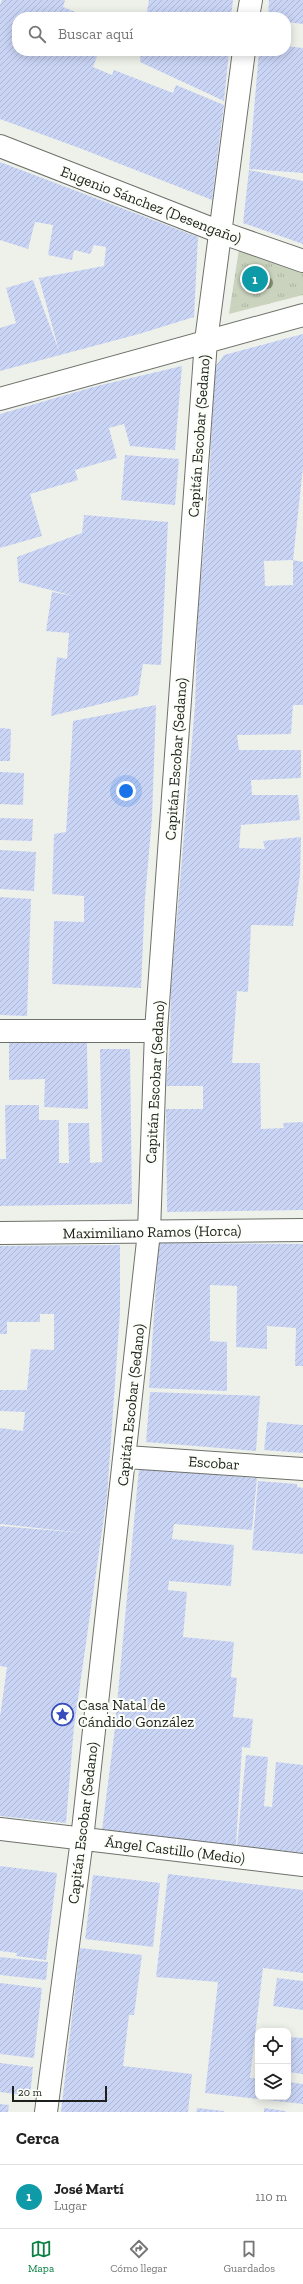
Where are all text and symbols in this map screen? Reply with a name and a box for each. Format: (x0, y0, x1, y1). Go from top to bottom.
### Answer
search box (12, 12, 291, 56)
icon: search (26, 23, 48, 45)
text: Buscar aquí (58, 25, 134, 43)
street label: Eugenio Sánchez (Desengaño) (58, 162, 244, 248)
pin: 1 (242, 264, 268, 294)
street label: Capitán Escobar (Sedano) (184, 354, 214, 518)
street label: Capitán Escobar (Sedano) (161, 677, 191, 841)
your location (116, 781, 136, 801)
street label: Capitán Escobar (Sedano) (142, 1000, 168, 1164)
street label: Maximiliano Ramos (Horca) (63, 1221, 241, 1243)
street label: Capitán Escobar (Sedano) (114, 1323, 148, 1487)
street label: Escobar (188, 1452, 240, 1474)
place label: Casa Natal de Cándido González (78, 1696, 194, 1731)
place icon: Casa Natal de Cándido González (49, 1701, 75, 1727)
street label: Capitán Escobar (Sedano) (64, 1741, 102, 1905)
street label: Ángel Castillo (Medio) (104, 1832, 246, 1868)
map controls (255, 2028, 291, 2100)
button: locate (255, 2028, 291, 2064)
button: layers (255, 2064, 291, 2100)
scale bar (12, 2084, 107, 2103)
text: 20 m (18, 2086, 42, 2099)
text: Cerca (16, 2128, 59, 2148)
text: José Martí (54, 2180, 124, 2198)
text: 1 (26, 2189, 32, 2204)
text: 110 m (255, 2189, 287, 2204)
text: Lugar (54, 2198, 87, 2213)
tab: Mapa (28, 2238, 54, 2275)
tab: Cómo llegar (110, 2238, 168, 2275)
tab: Guardados (223, 2238, 275, 2275)

